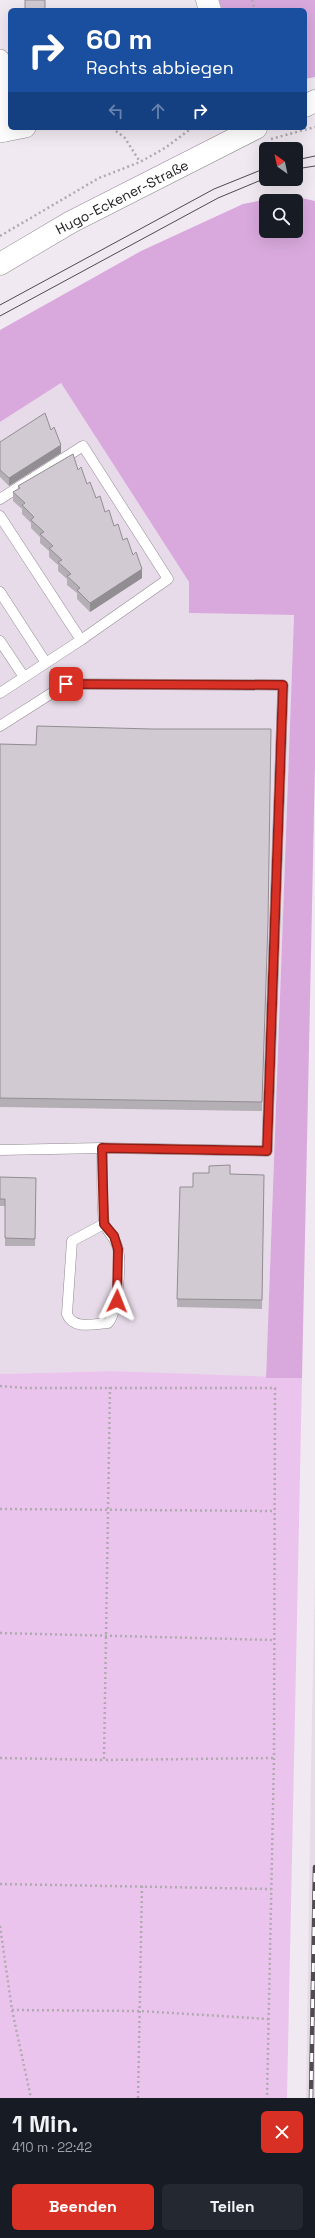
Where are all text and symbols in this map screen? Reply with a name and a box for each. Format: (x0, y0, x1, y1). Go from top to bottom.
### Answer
text: 60 m (86, 21, 152, 57)
icon: right (20, 24, 72, 76)
text: Rechts abbiegen (86, 56, 234, 79)
icon: left (105, 100, 127, 122)
icon: ahead (147, 100, 169, 122)
icon: right (189, 100, 211, 122)
north arrow (259, 142, 303, 186)
map controls (259, 142, 303, 238)
street label: Hugo-Eckener-Straße (52, 156, 192, 238)
button: search (259, 194, 303, 238)
pin (49, 667, 83, 701)
icon: arrive (55, 673, 77, 695)
position arrow (96, 1280, 138, 1322)
text: 1 Min. (12, 2108, 78, 2139)
button: close (261, 2111, 303, 2153)
text: 410 m · 22:42 (12, 2139, 92, 2156)
button: Beenden (12, 2184, 154, 2230)
button: Teilen (162, 2184, 303, 2230)

